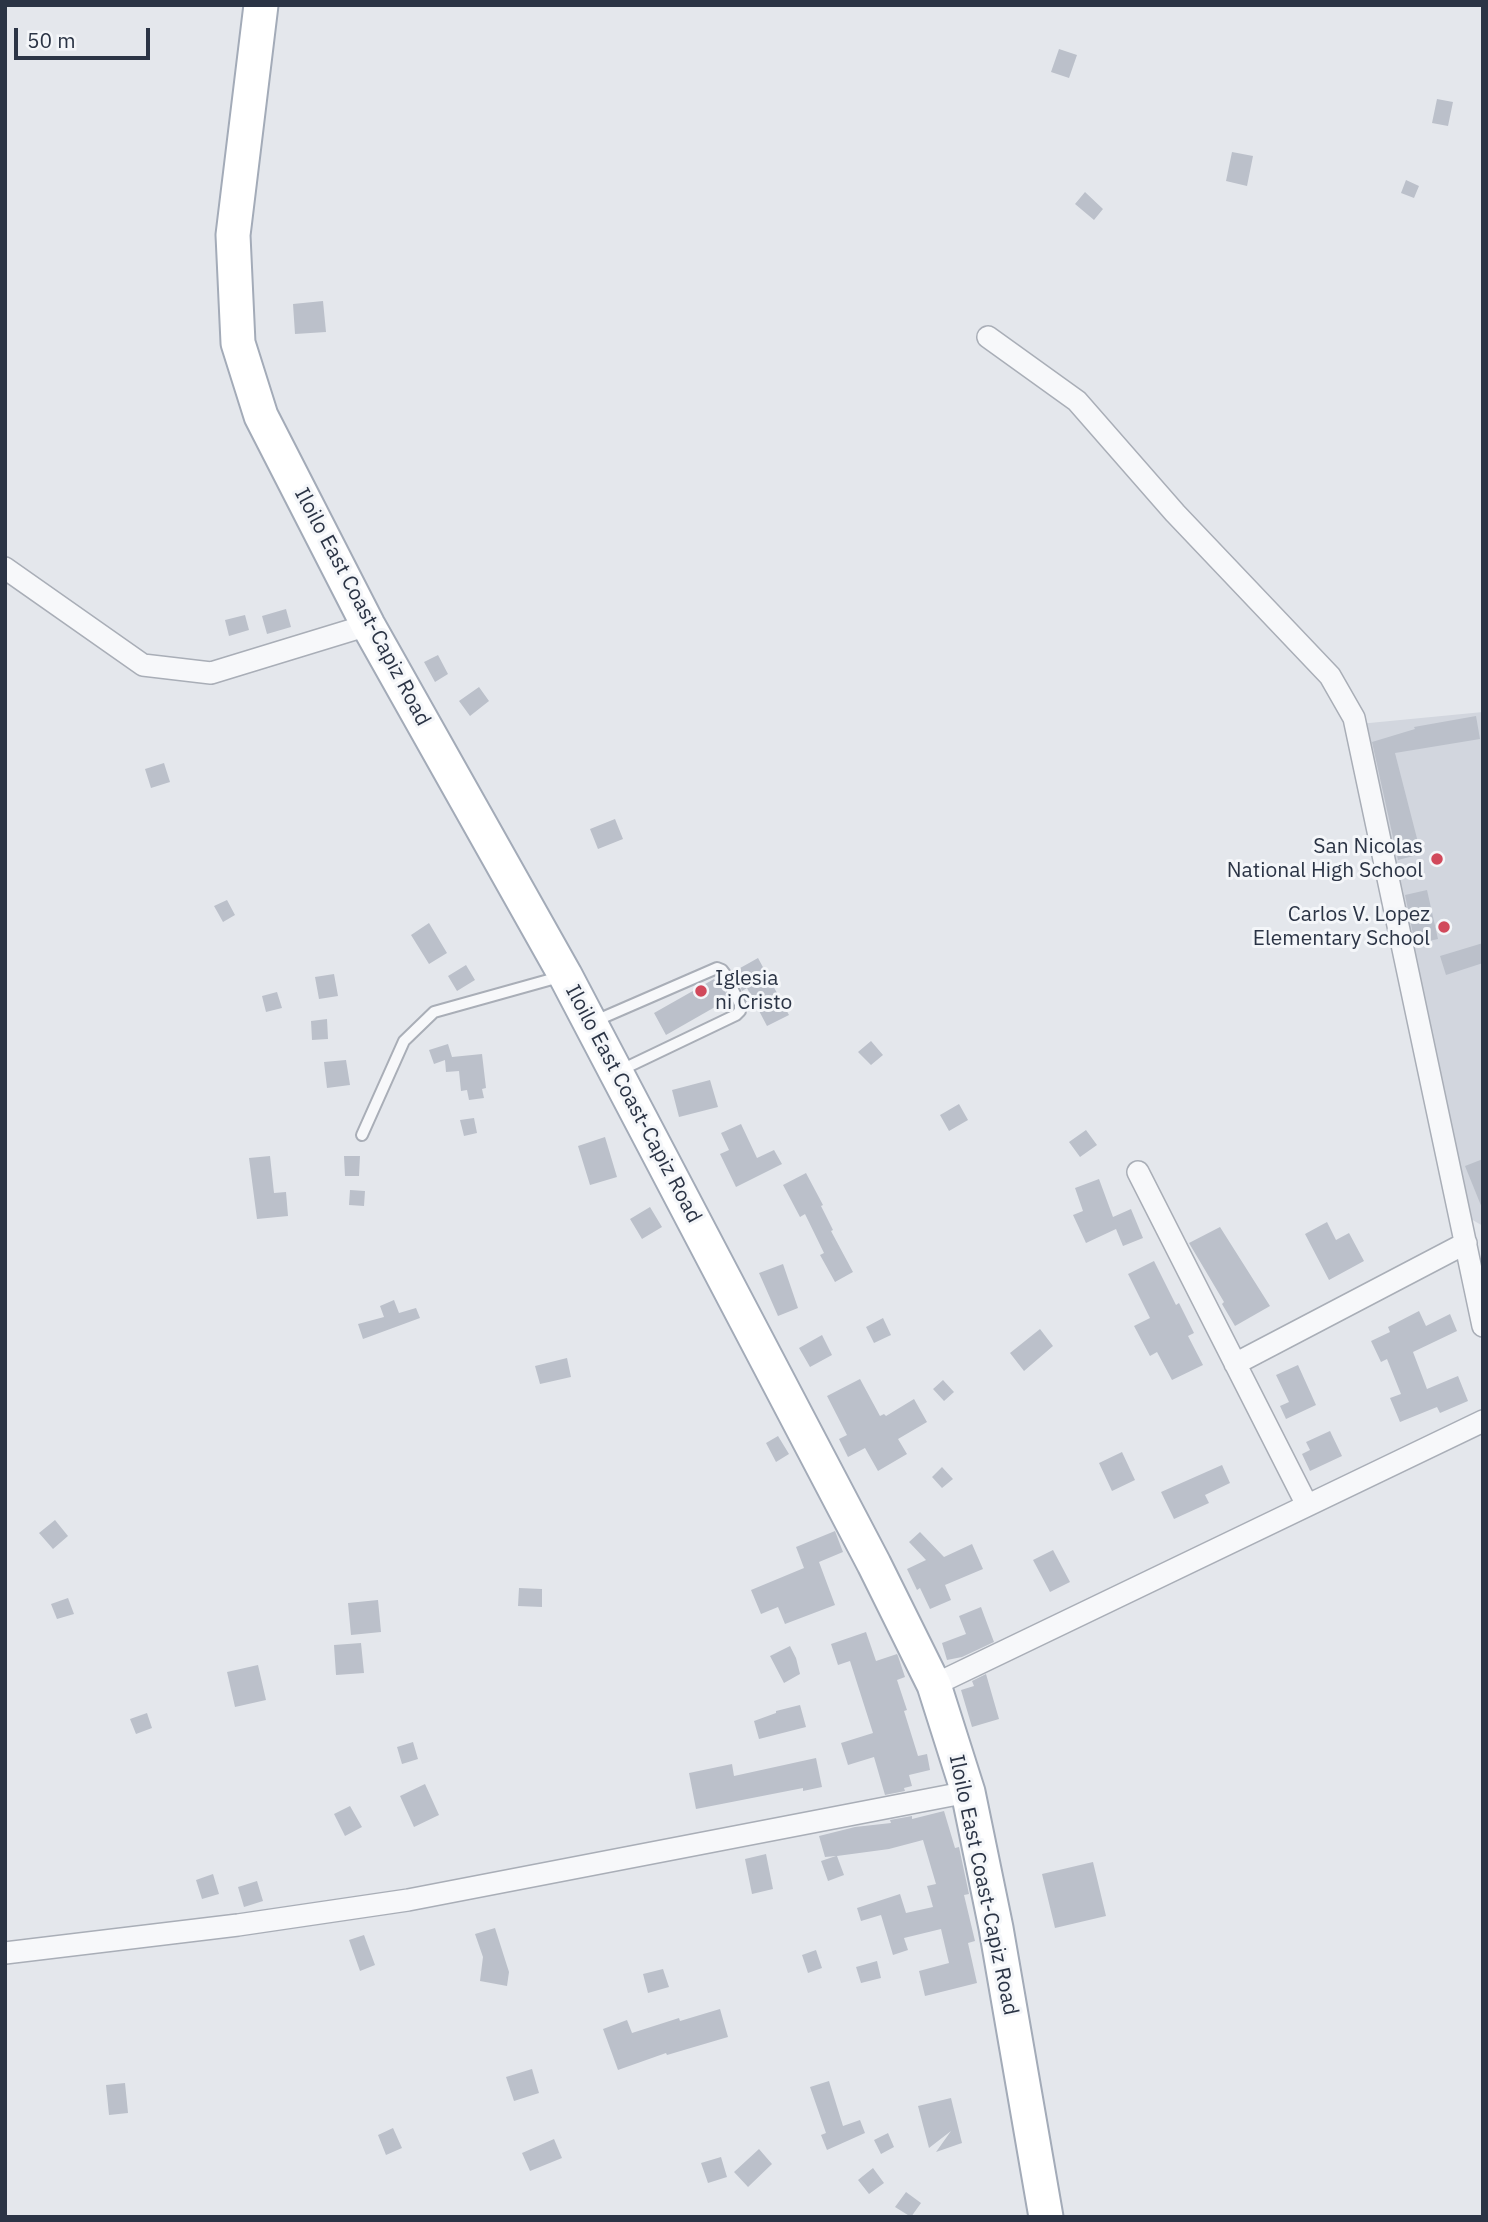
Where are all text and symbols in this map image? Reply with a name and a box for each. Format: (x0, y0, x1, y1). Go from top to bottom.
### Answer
scale bar (18, 14, 154, 58)
text: 50 m (27, 26, 76, 54)
street label: Iloilo East Coast-Capiz Road (288, 484, 436, 730)
place label: San Nicolas National High School (1227, 834, 1423, 884)
marker: San Nicolas National High School (1429, 851, 1445, 867)
place label: Carlos V. Lopez Elementary School (1253, 902, 1430, 952)
marker: Carlos V. Lopez Elementary School (1436, 919, 1452, 935)
place label: Iglesia ni Cristo (715, 966, 792, 1016)
street label: Iloilo East Coast-Capiz Road (559, 981, 707, 1227)
marker: Iglesia ni Cristo (693, 983, 709, 999)
street label: Iloilo East Coast-Capiz Road (943, 1752, 1023, 2018)

